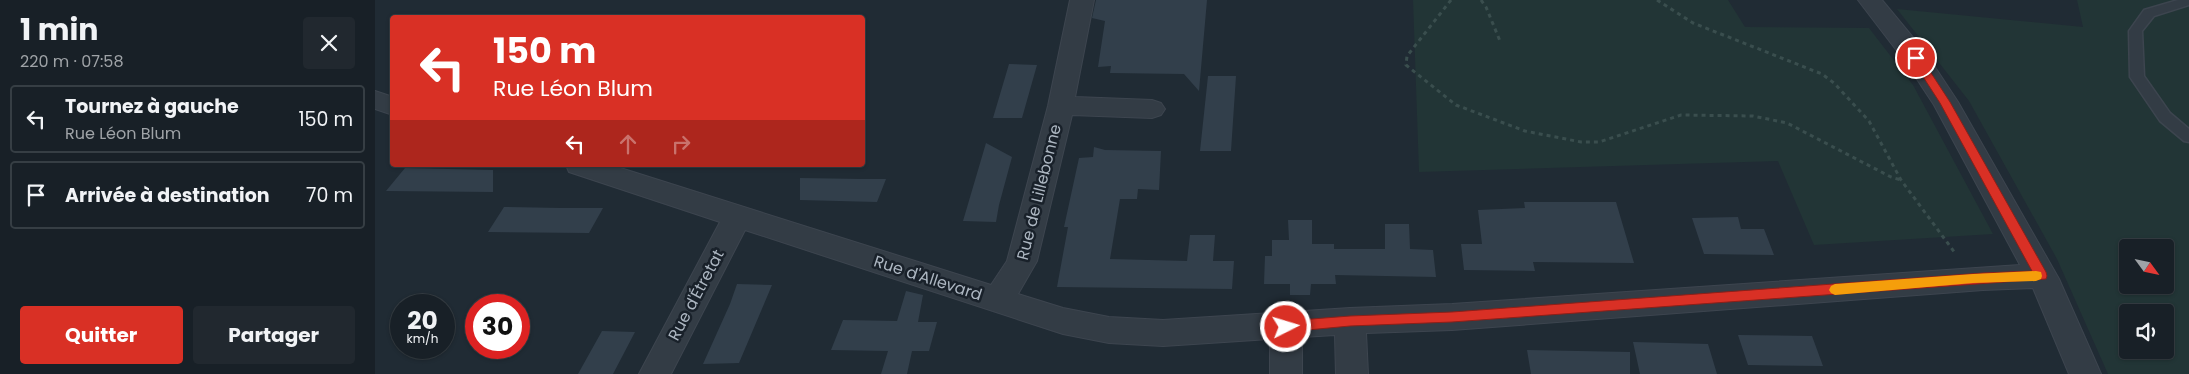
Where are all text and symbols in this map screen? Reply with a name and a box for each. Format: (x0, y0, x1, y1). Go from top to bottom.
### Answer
text: 1 min (20, 8, 98, 51)
button: close (303, 17, 355, 69)
text: 150 m (493, 26, 596, 75)
icon: left (410, 35, 475, 100)
pin (1895, 37, 1937, 79)
icon: arrive (1902, 44, 1930, 72)
text: 220 m · 07:58 (20, 50, 123, 73)
text: Rue Léon Blum (493, 73, 653, 104)
text: Tournez à gauche (65, 93, 239, 120)
icon: left (22, 105, 50, 133)
text: 150 m (298, 106, 353, 133)
text: Rue Léon Blum (65, 122, 181, 145)
street label: Rue de Lillebonne (1011, 122, 1067, 262)
icon: left (561, 130, 589, 158)
icon: ahead (614, 130, 642, 158)
icon: right (667, 130, 695, 158)
icon: arrive (22, 181, 50, 209)
text: Arrivée à destination (65, 182, 270, 209)
text: 70 m (306, 182, 353, 209)
north arrow (2119, 239, 2174, 294)
map controls (2119, 239, 2174, 359)
street label: Rue d'Étretat (662, 245, 730, 345)
street label: Rue d'Allevard (871, 250, 985, 306)
speed limit sign: 30 (465, 294, 530, 359)
position arrow (1259, 300, 1311, 352)
text: 20 (407, 303, 438, 338)
button: sound (2119, 304, 2174, 359)
button: Quitter (20, 306, 183, 364)
button: Partager (193, 306, 355, 364)
text: km/h (407, 330, 438, 347)

